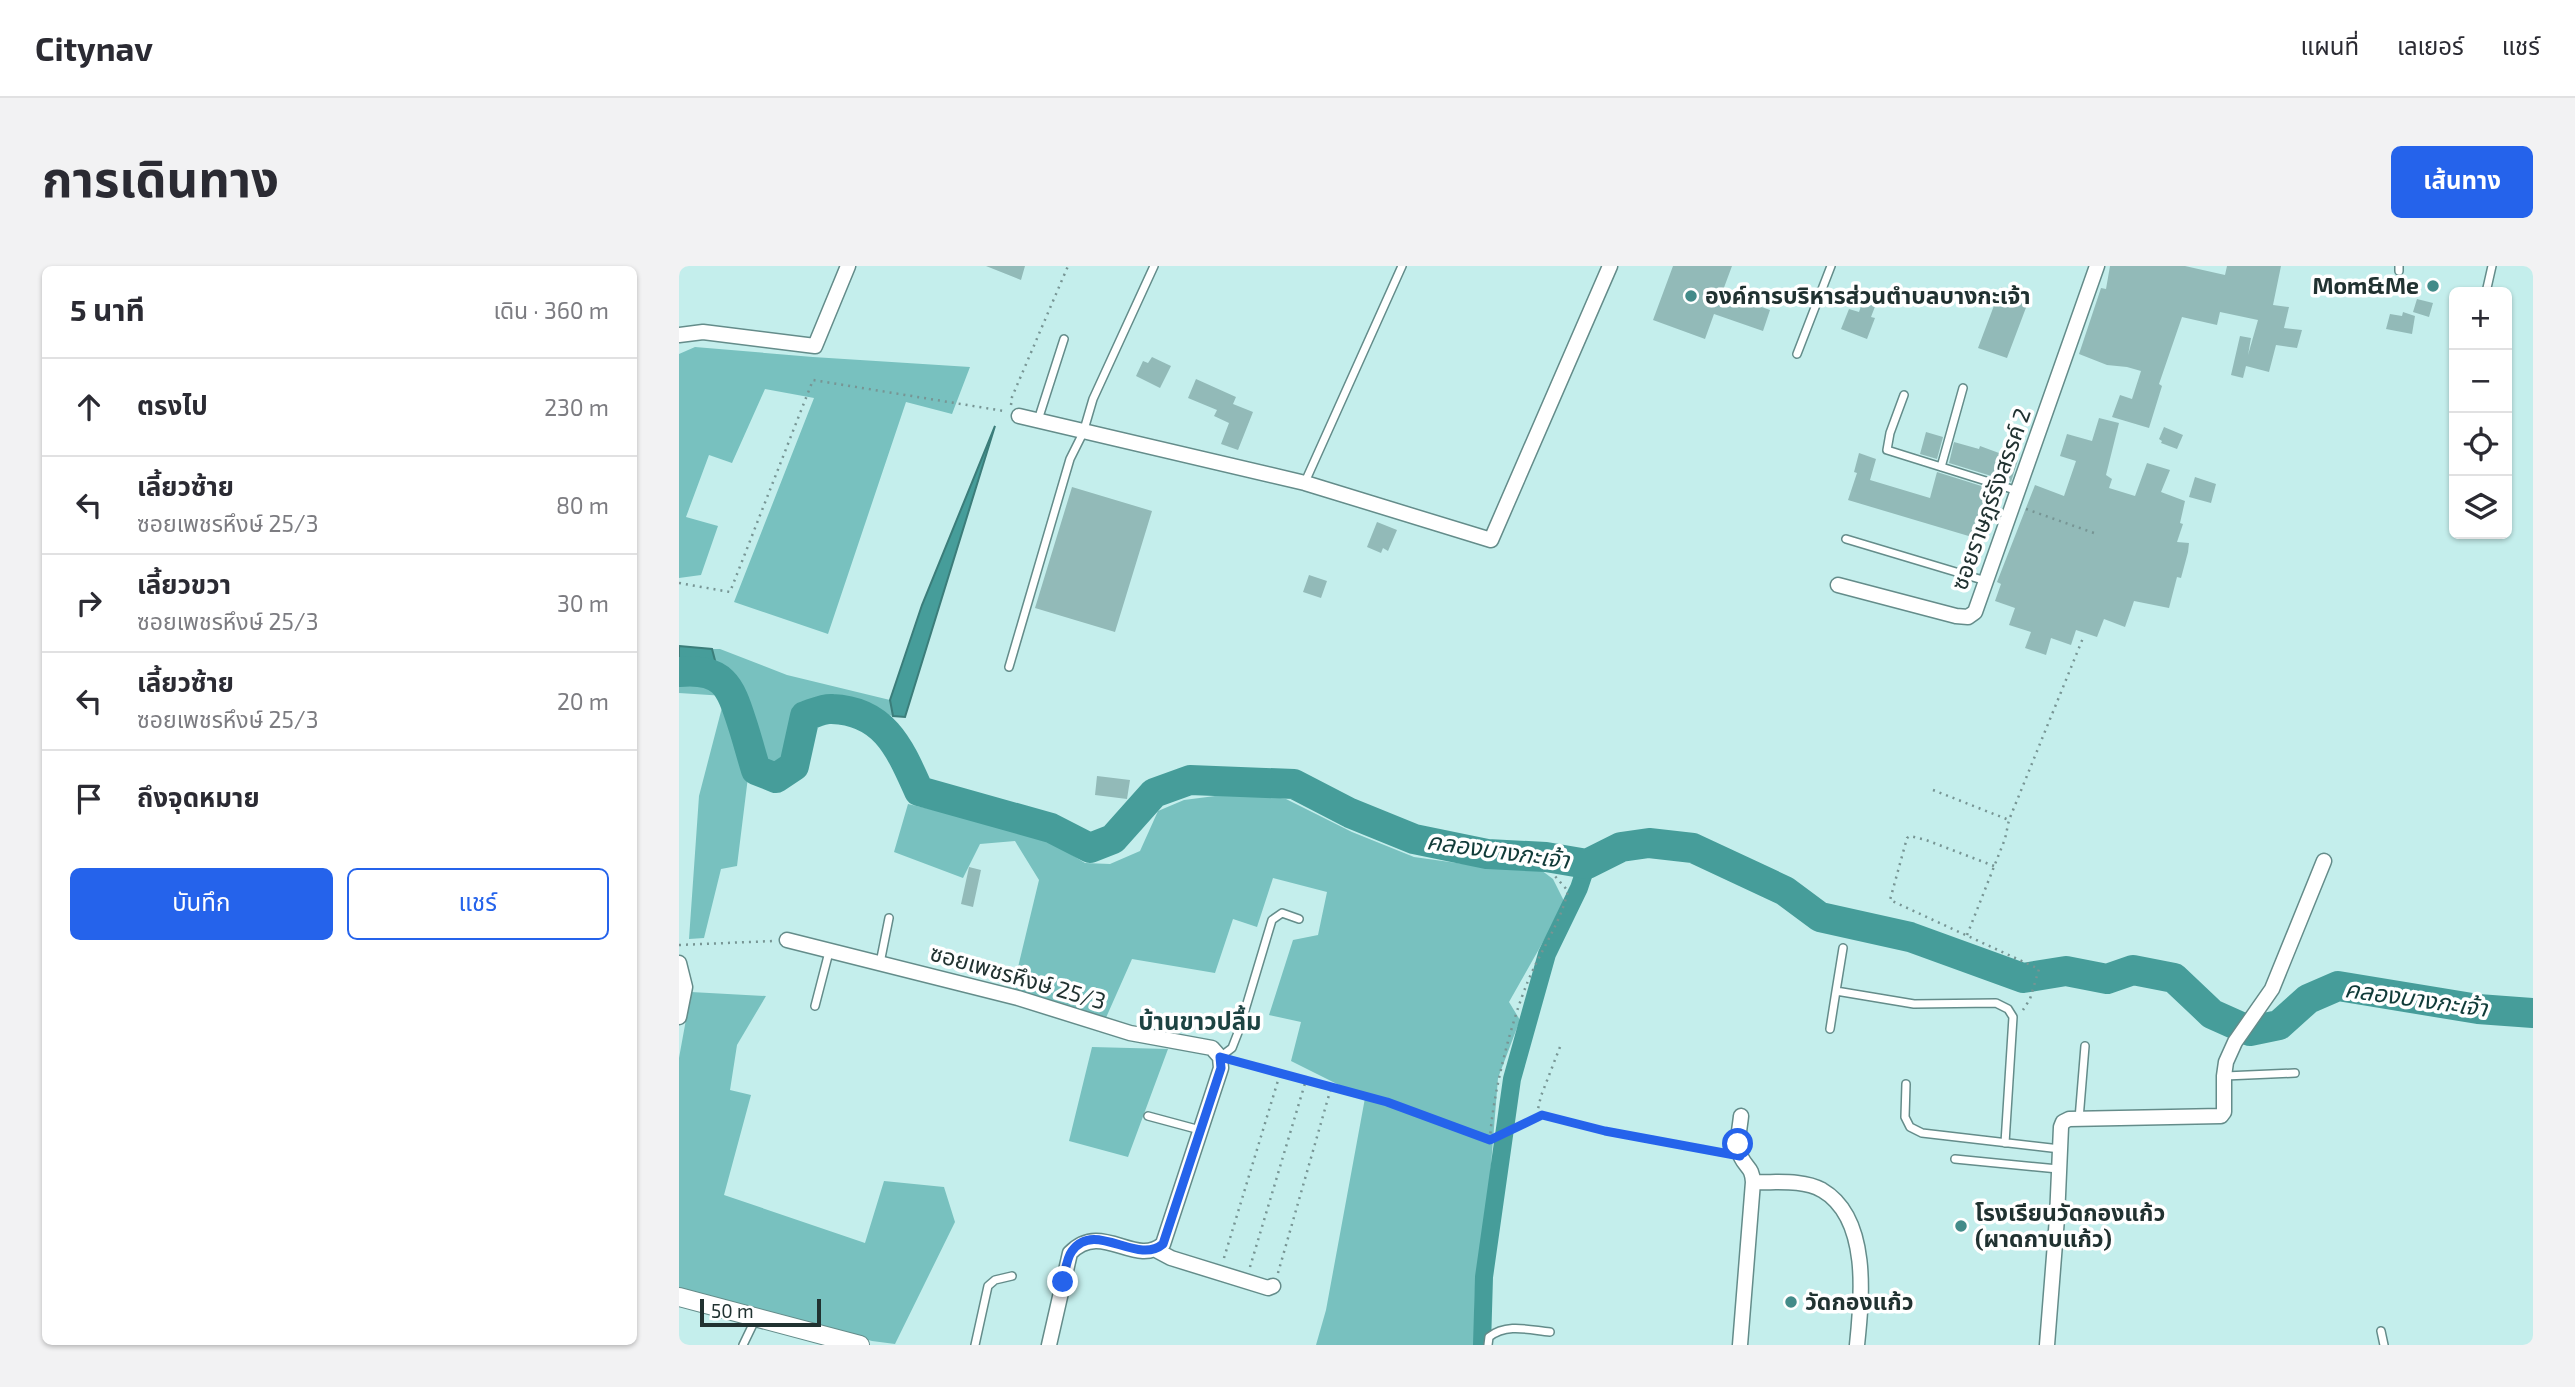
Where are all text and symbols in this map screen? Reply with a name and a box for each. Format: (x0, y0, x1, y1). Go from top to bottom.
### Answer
text: Citynav (35, 28, 153, 68)
text: แผนที่ (2301, 31, 2359, 60)
text: เลเยอร์ (2397, 31, 2464, 60)
text: แชร์ (2502, 31, 2540, 60)
button: เส้นทาง (2391, 146, 2533, 218)
text: การเดินทาง (42, 148, 279, 207)
place label: Mom&Me (2312, 271, 2419, 299)
marker: Mom&Me (2425, 278, 2441, 294)
place label: องค์การบริหารส่วนตำบลบางกะเจ้า (1705, 281, 2030, 309)
map controls (2449, 287, 2512, 539)
button: + (2449, 287, 2512, 350)
marker: องค์การบริหารส่วนตำบลบางกะเจ้า (1683, 288, 1699, 304)
text: 5 นาที (70, 291, 145, 327)
text: เดิน · 360 m (493, 296, 609, 324)
button: − (2449, 350, 2512, 413)
icon: ahead (70, 388, 108, 426)
text: ตรงไป (137, 389, 208, 420)
text: 230 m (544, 393, 609, 421)
street label: ซอยราษฎร์รังสรรค์ 2 (1944, 404, 2036, 593)
button: locate (2449, 413, 2512, 476)
text: เลี้ยวซ้าย (137, 470, 234, 501)
button: layers (2449, 476, 2512, 539)
icon: left (70, 486, 108, 524)
text: 80 m (556, 491, 609, 519)
text: ซอยเพชรหึงษ์ 25/3 (137, 509, 319, 537)
text: เลี้ยวขวา (137, 568, 231, 599)
icon: right (70, 584, 108, 622)
text: 30 m (557, 589, 609, 617)
text: ซอยเพชรหึงษ์ 25/3 (137, 607, 319, 635)
text: เลี้ยวซ้าย (137, 666, 234, 697)
icon: left (70, 682, 108, 720)
text: 20 m (557, 687, 609, 715)
text: ซอยเพชรหึงษ์ 25/3 (137, 705, 319, 733)
icon: arrive (70, 780, 108, 818)
text: ถึงจุดหมาย (137, 781, 260, 812)
water label: คลองบางกะเจ้า (1425, 825, 1573, 874)
button: บันทึก (70, 868, 333, 940)
button: แชร์ (347, 868, 609, 940)
street label: ซอยเพชรหึงษ์ 25/3 (927, 938, 1109, 1015)
water label: คลองบางกะเจ้า (2343, 973, 2491, 1022)
district label: บ้านขาวปลื้ม (1138, 1005, 1262, 1035)
route start (1722, 1128, 1753, 1159)
place label: โรงเรียนวัดกองแก้ว (ผาดกาบแก้ว) (1975, 1198, 2165, 1252)
marker: โรงเรียนวัดกองแก้ว (ผาดกาบแก้ว) (1953, 1218, 1969, 1234)
route end (1047, 1266, 1078, 1297)
place label: วัดกองแก้ว (1805, 1287, 1913, 1315)
marker: วัดกองแก้ว (1783, 1294, 1799, 1310)
scale bar (700, 1296, 821, 1328)
text: 50 m (711, 1299, 754, 1322)

